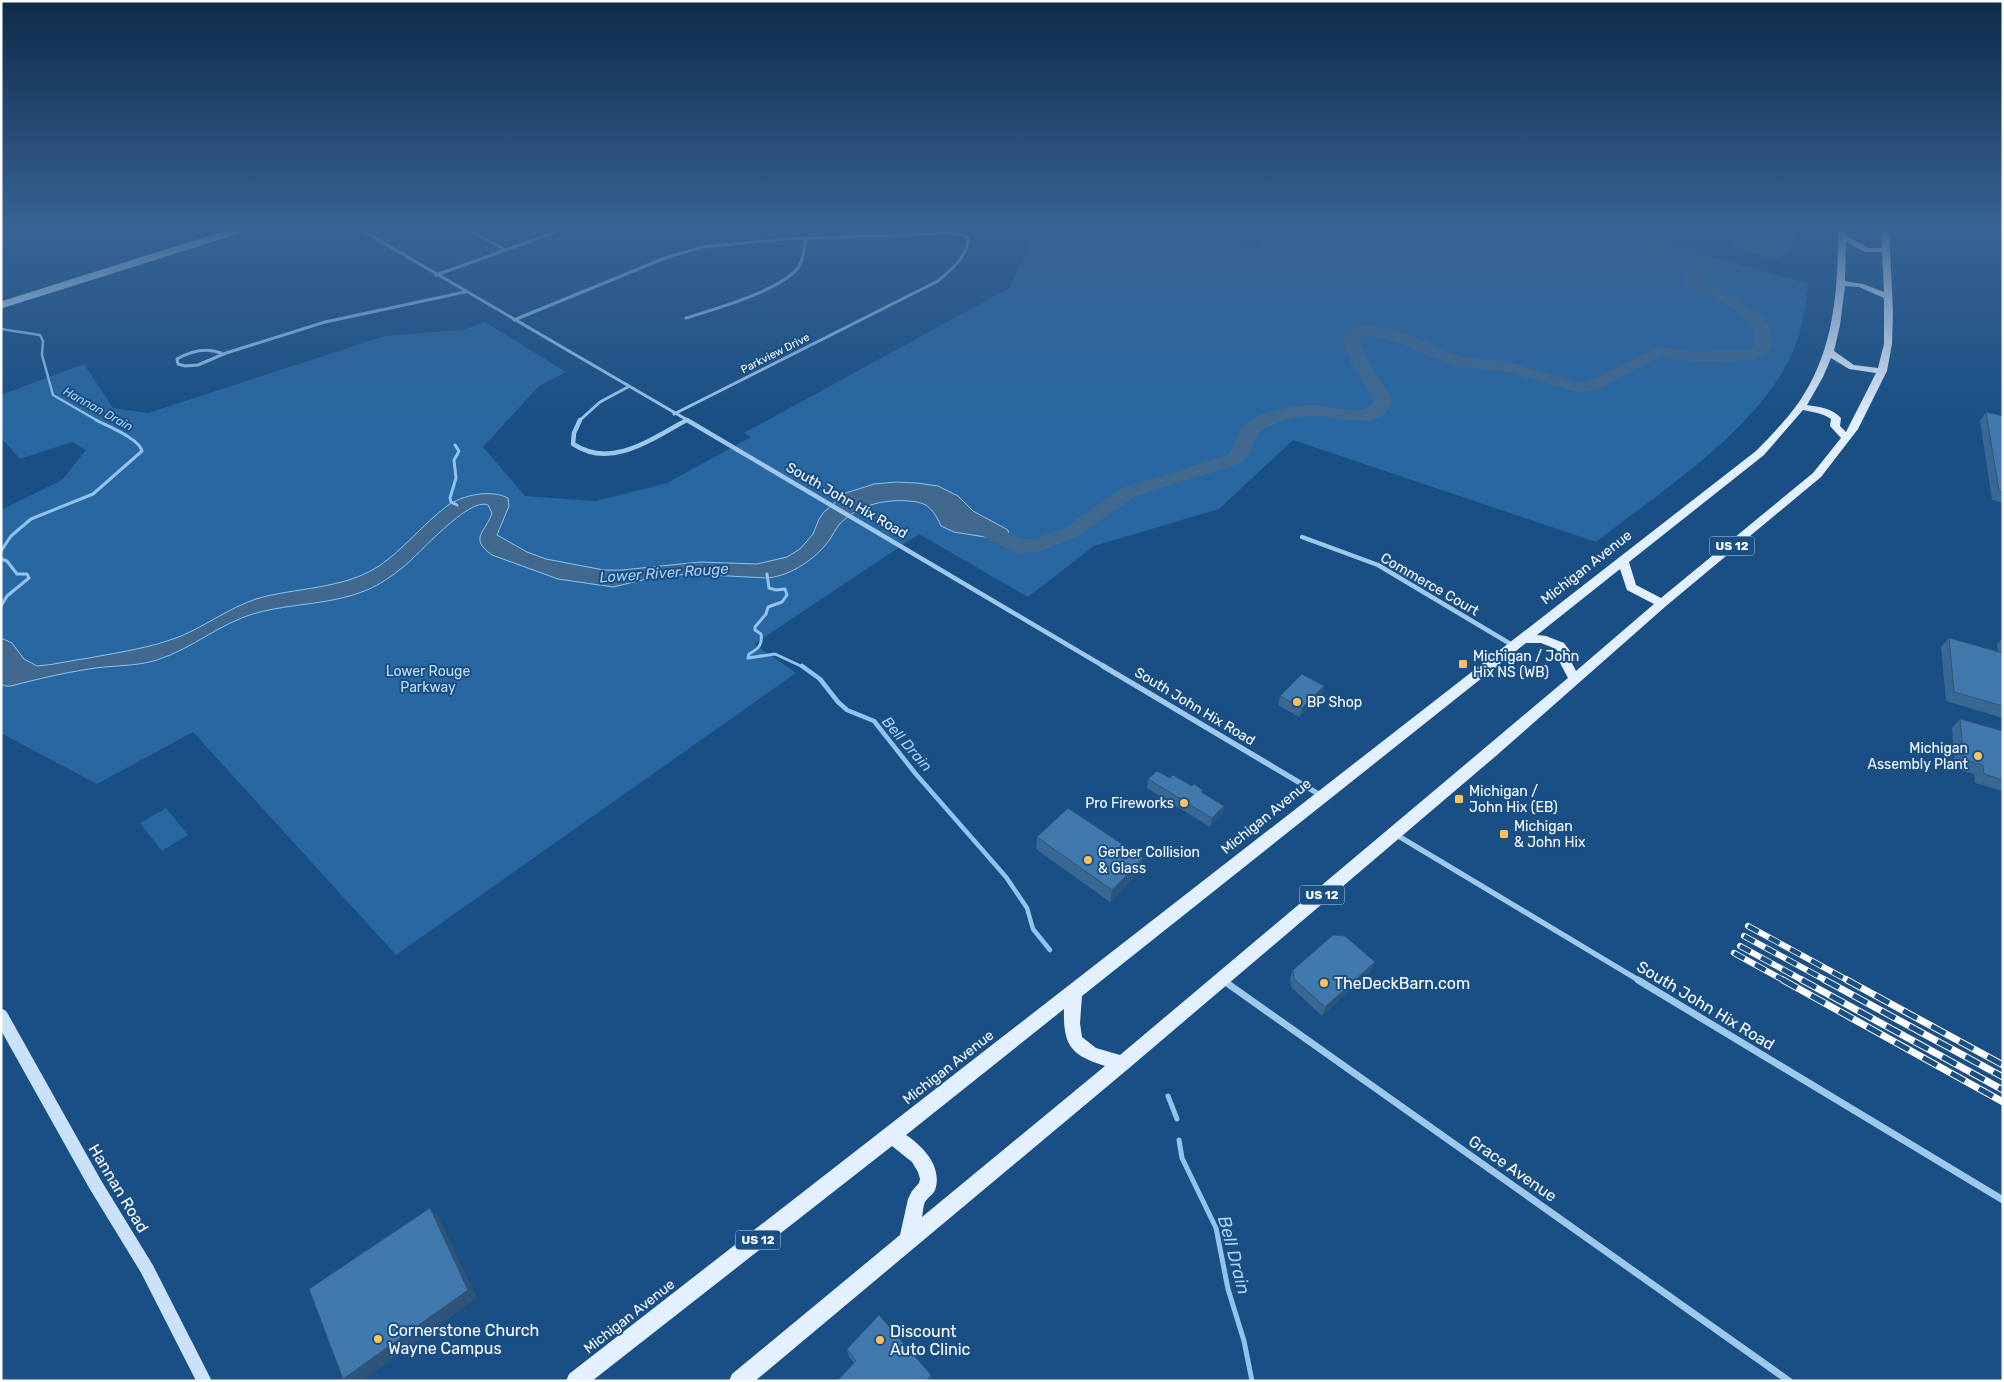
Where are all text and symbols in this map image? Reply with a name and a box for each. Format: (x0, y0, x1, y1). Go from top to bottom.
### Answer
street label: Parkview Drive (739, 331, 812, 376)
water label: Hannan Drain (61, 384, 135, 434)
street label: South John Hix Road (783, 459, 911, 542)
street label: Michigan Avenue (1537, 526, 1635, 608)
road number: US 12 (1710, 536, 1754, 556)
street label: Commerce Court (1377, 549, 1482, 620)
water label: Lower River Rouge (599, 559, 730, 586)
place label: Michigan / John Hix NS (WB) (1473, 648, 1579, 681)
marker: Michigan / John Hix NS (WB) (1457, 658, 1469, 670)
park label: Lower Rouge Parkway (386, 663, 470, 696)
street label: South John Hix Road (1131, 664, 1258, 749)
place label: BP Shop (1307, 694, 1362, 711)
marker: BP Shop (1291, 696, 1303, 708)
water label: Bell Drain (878, 713, 936, 775)
place label: Michigan Assembly Plant (1868, 740, 1969, 773)
marker: Michigan Assembly Plant (1972, 750, 1984, 762)
street label: Michigan Avenue (1218, 775, 1315, 858)
place label: Michigan / John Hix (EB) (1469, 783, 1558, 816)
marker: Michigan / John Hix (EB) (1453, 793, 1465, 805)
place label: Pro Fireworks (1085, 795, 1174, 812)
marker: Pro Fireworks (1178, 797, 1190, 809)
place label: Michigan & John Hix (1514, 818, 1586, 851)
marker: Michigan & John Hix (1498, 828, 1510, 840)
place label: Gerber Collision & Glass (1098, 844, 1200, 877)
marker: Gerber Collision & Glass (1082, 854, 1094, 866)
road number: US 12 (1300, 886, 1344, 904)
street label: South John Hix Road (1634, 957, 1778, 1054)
place label: TheDeckBarn.com (1334, 974, 1470, 993)
marker: TheDeckBarn.com (1318, 977, 1330, 989)
street label: Michigan Avenue (899, 1026, 997, 1108)
street label: Grace Avenue (1465, 1131, 1560, 1206)
street label: Hannan Road (85, 1140, 152, 1236)
water label: Bell Drain (1213, 1213, 1255, 1297)
road number: US 12 (736, 1230, 780, 1250)
street label: Michigan Avenue (580, 1275, 678, 1357)
place label: Cornerstone Church Wayne Campus (388, 1321, 539, 1358)
place label: Discount Auto Clinic (890, 1322, 971, 1359)
marker: Cornerstone Church Wayne Campus (372, 1333, 384, 1345)
marker: Discount Auto Clinic (874, 1334, 886, 1346)

